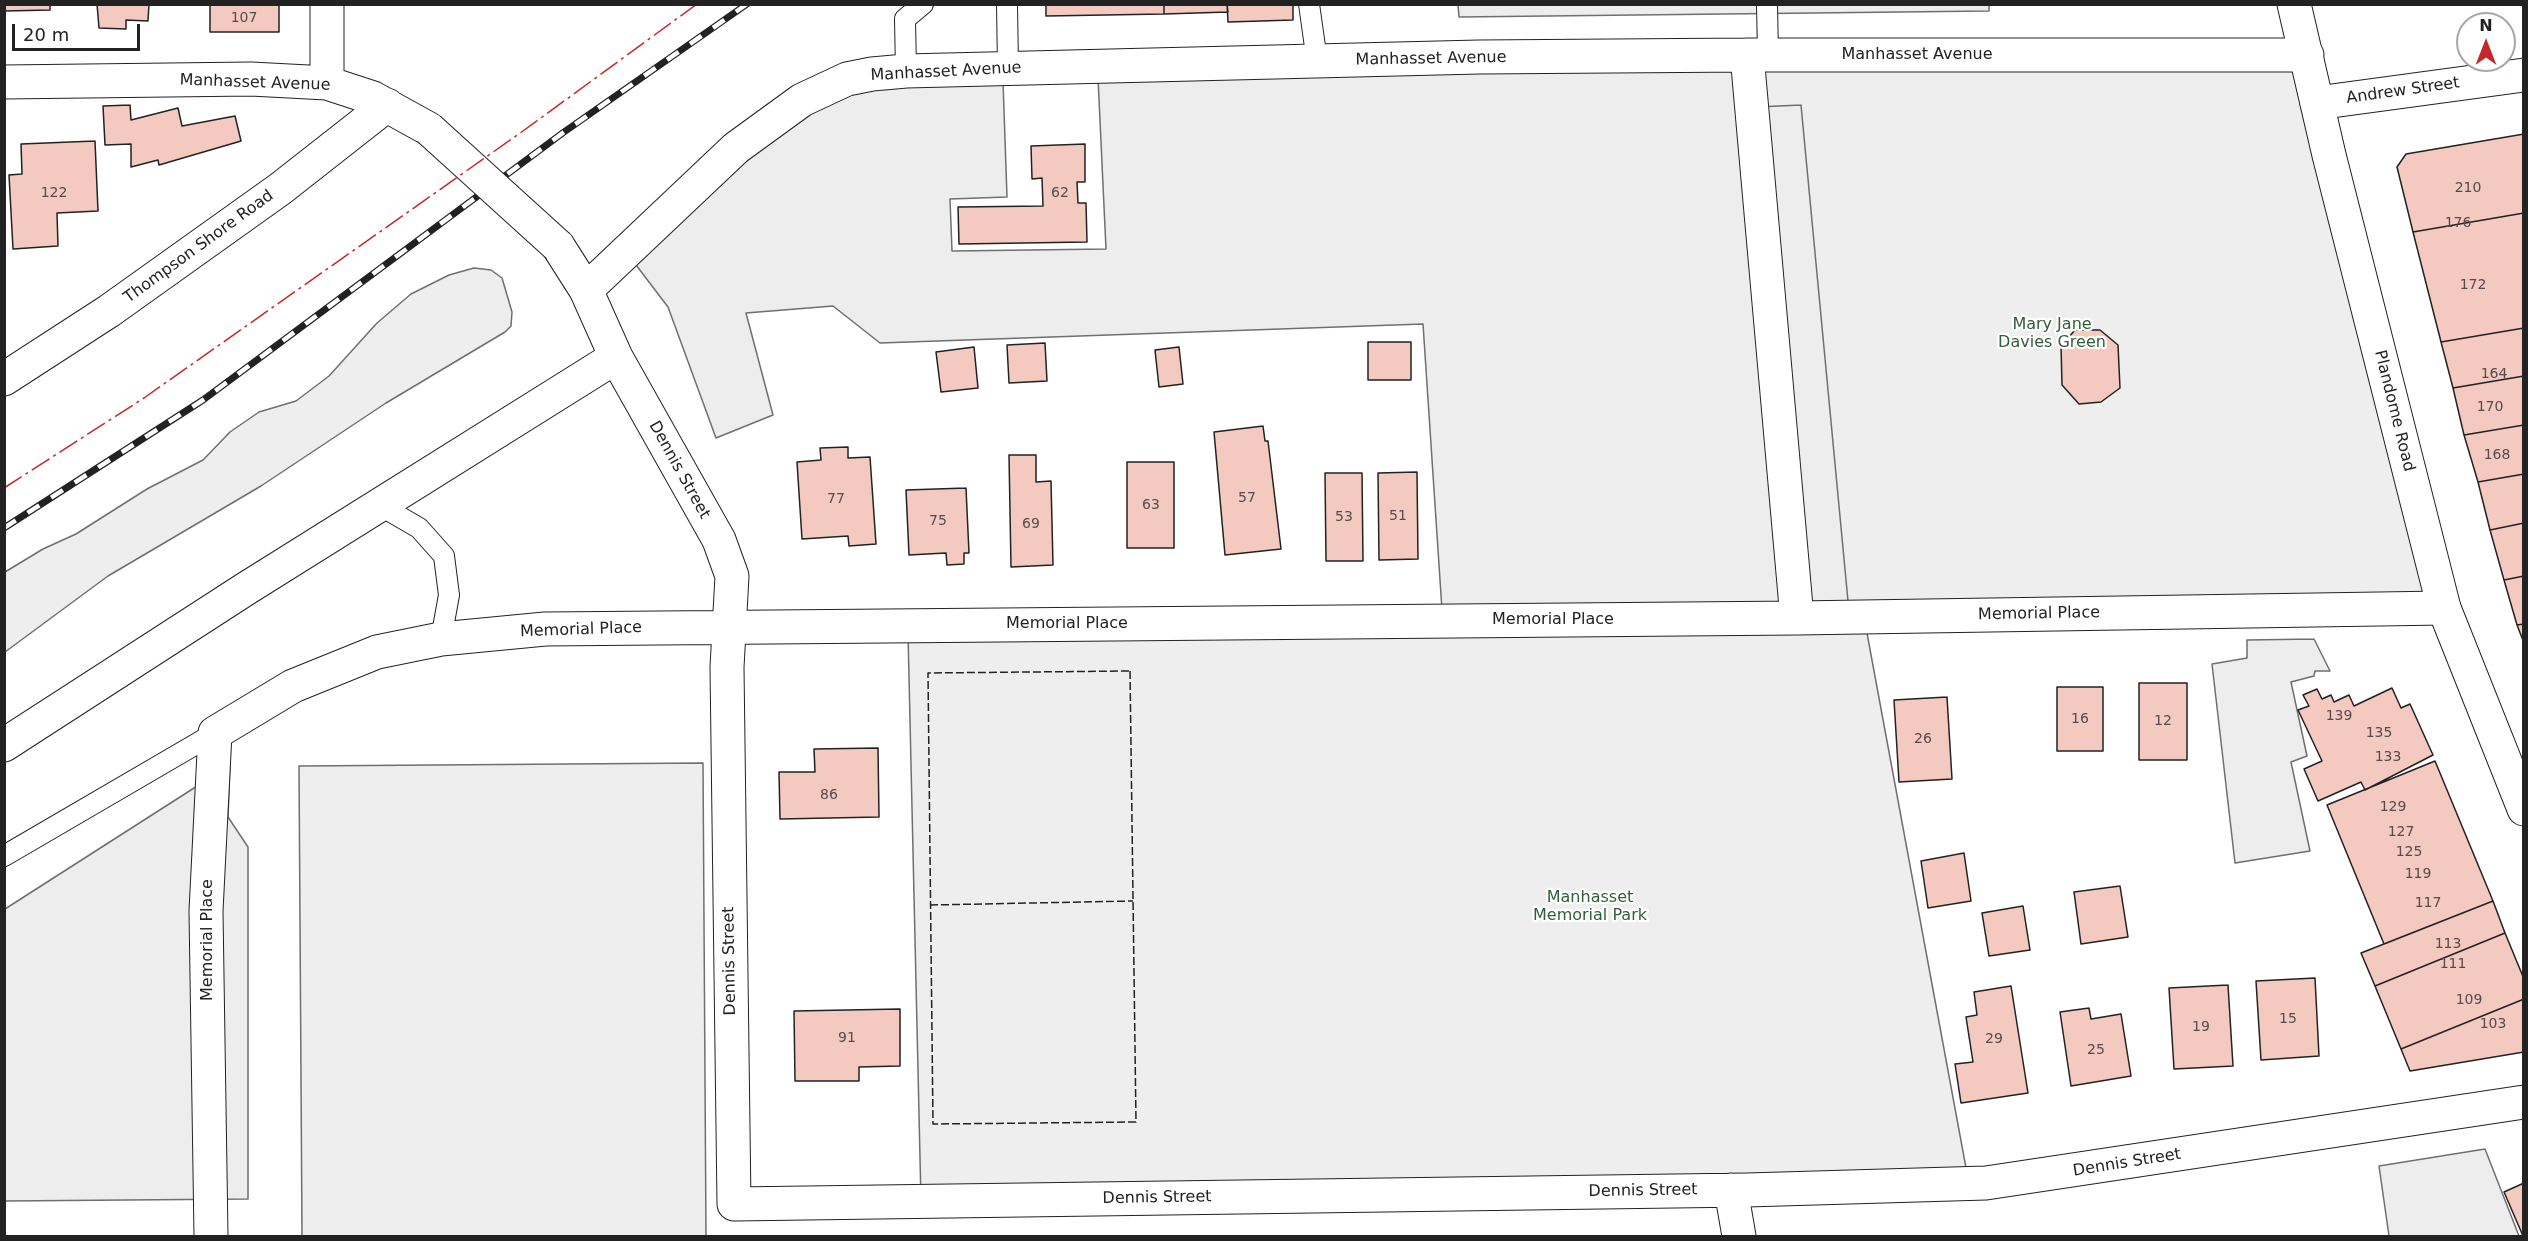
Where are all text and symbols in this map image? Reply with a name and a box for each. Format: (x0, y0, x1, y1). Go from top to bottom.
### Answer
house number: 107 (231, 10, 257, 26)
scale bar (15, 12, 142, 50)
north arrow (2456, 12, 2516, 72)
text: N (2479, 16, 2493, 35)
text: 20 m (23, 24, 69, 45)
street label: Manhasset Avenue (1841, 45, 1993, 65)
street label: Manhasset Avenue (1355, 48, 1507, 70)
street label: Manhasset Avenue (870, 58, 1022, 86)
street label: Manhasset Avenue (179, 71, 331, 95)
street label: Andrew Street (2345, 74, 2461, 108)
house number: 210 (2455, 180, 2481, 196)
house number: 122 (41, 185, 67, 201)
house number: 62 (1051, 185, 1069, 201)
street label: Thompson Shore Road (120, 186, 278, 308)
house number: 176 (2445, 215, 2471, 231)
house number: 172 (2460, 277, 2486, 293)
park label: Mary Jane Davies Green (1998, 315, 2106, 353)
street label: Plandome Road (2370, 348, 2418, 474)
house number: 164 (2481, 366, 2507, 382)
house number: 170 (2477, 399, 2503, 415)
street label: Dennis Street (644, 418, 714, 522)
house number: 168 (2484, 447, 2510, 463)
house number: 57 (1238, 490, 1256, 506)
house number: 77 (827, 491, 845, 507)
house number: 63 (1142, 497, 1160, 513)
house number: 51 (1389, 508, 1407, 524)
house number: 53 (1335, 509, 1353, 525)
house number: 75 (929, 513, 947, 529)
house number: 69 (1022, 516, 1040, 532)
street label: Memorial Place (1978, 603, 2100, 625)
street label: Memorial Place (1492, 610, 1614, 630)
street label: Memorial Place (1006, 614, 1128, 634)
street label: Memorial Place (520, 618, 642, 642)
house number: 139 (2326, 708, 2352, 724)
house number: 16 (2071, 711, 2089, 727)
house number: 12 (2154, 713, 2172, 729)
house number: 135 (2366, 725, 2392, 741)
house number: 26 (1914, 731, 1932, 747)
house number: 133 (2375, 749, 2401, 765)
house number: 86 (820, 787, 838, 803)
house number: 129 (2380, 799, 2406, 815)
house number: 127 (2388, 824, 2414, 840)
house number: 125 (2396, 844, 2422, 860)
house number: 119 (2405, 866, 2431, 882)
street label: Memorial Place (198, 879, 218, 1001)
park label: Manhasset Memorial Park (1533, 888, 1647, 926)
house number: 117 (2415, 895, 2441, 911)
street label: Dennis Street (719, 906, 741, 1016)
house number: 113 (2435, 936, 2461, 952)
house number: 111 (2440, 956, 2466, 972)
house number: 109 (2456, 992, 2482, 1008)
house number: 15 (2279, 1011, 2297, 1027)
house number: 103 (2480, 1016, 2506, 1032)
house number: 19 (2192, 1019, 2210, 1035)
house number: 91 (838, 1030, 856, 1046)
house number: 29 (1985, 1031, 2003, 1047)
house number: 25 (2087, 1042, 2105, 1058)
street label: Dennis Street (2072, 1145, 2182, 1181)
street label: Dennis Street (1588, 1180, 1698, 1202)
street label: Dennis Street (1102, 1187, 1212, 1209)

